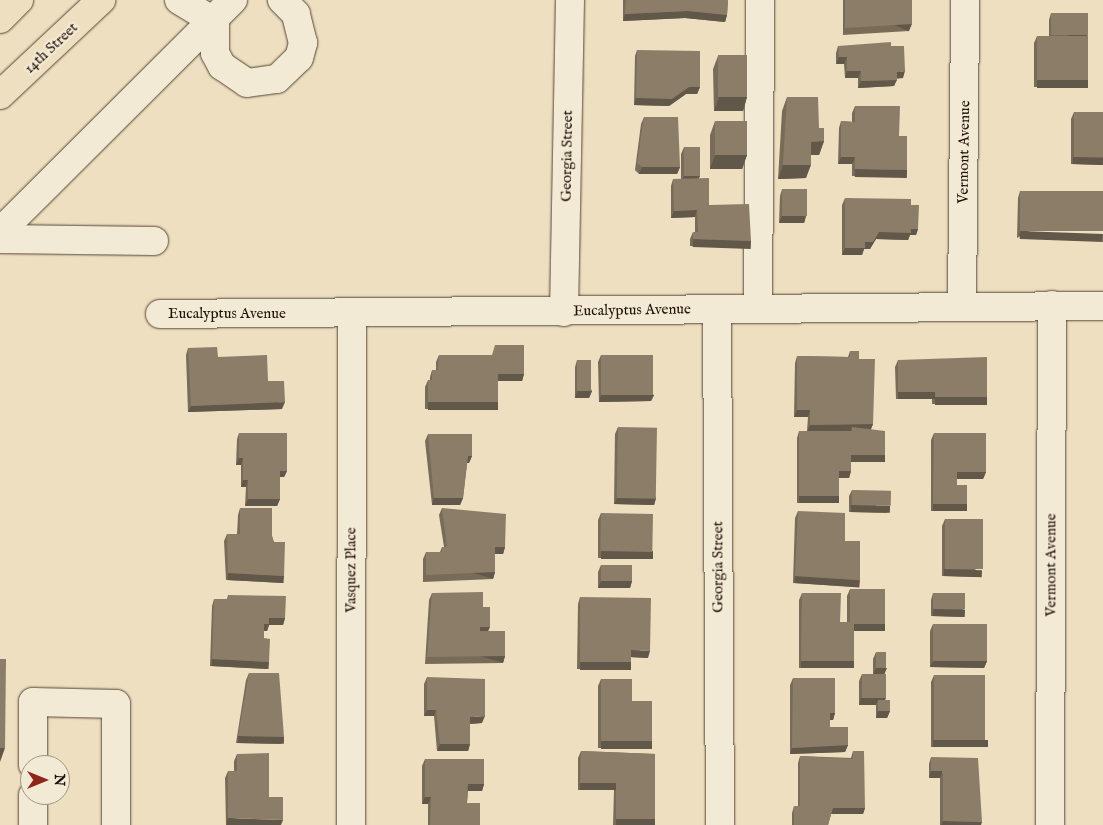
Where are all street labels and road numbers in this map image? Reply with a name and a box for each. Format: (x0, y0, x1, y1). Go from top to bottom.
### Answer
street label: 14th Street (21, 19, 81, 77)
street label: Vermont Avenue (954, 100, 974, 204)
street label: Georgia Street (557, 110, 577, 202)
street label: Eucalyptus Avenue (573, 300, 691, 320)
street label: Eucalyptus Avenue (168, 305, 286, 323)
street label: Vermont Avenue (1042, 513, 1060, 617)
street label: Georgia Street (709, 521, 727, 613)
street label: Vasquez Place (342, 527, 360, 613)

